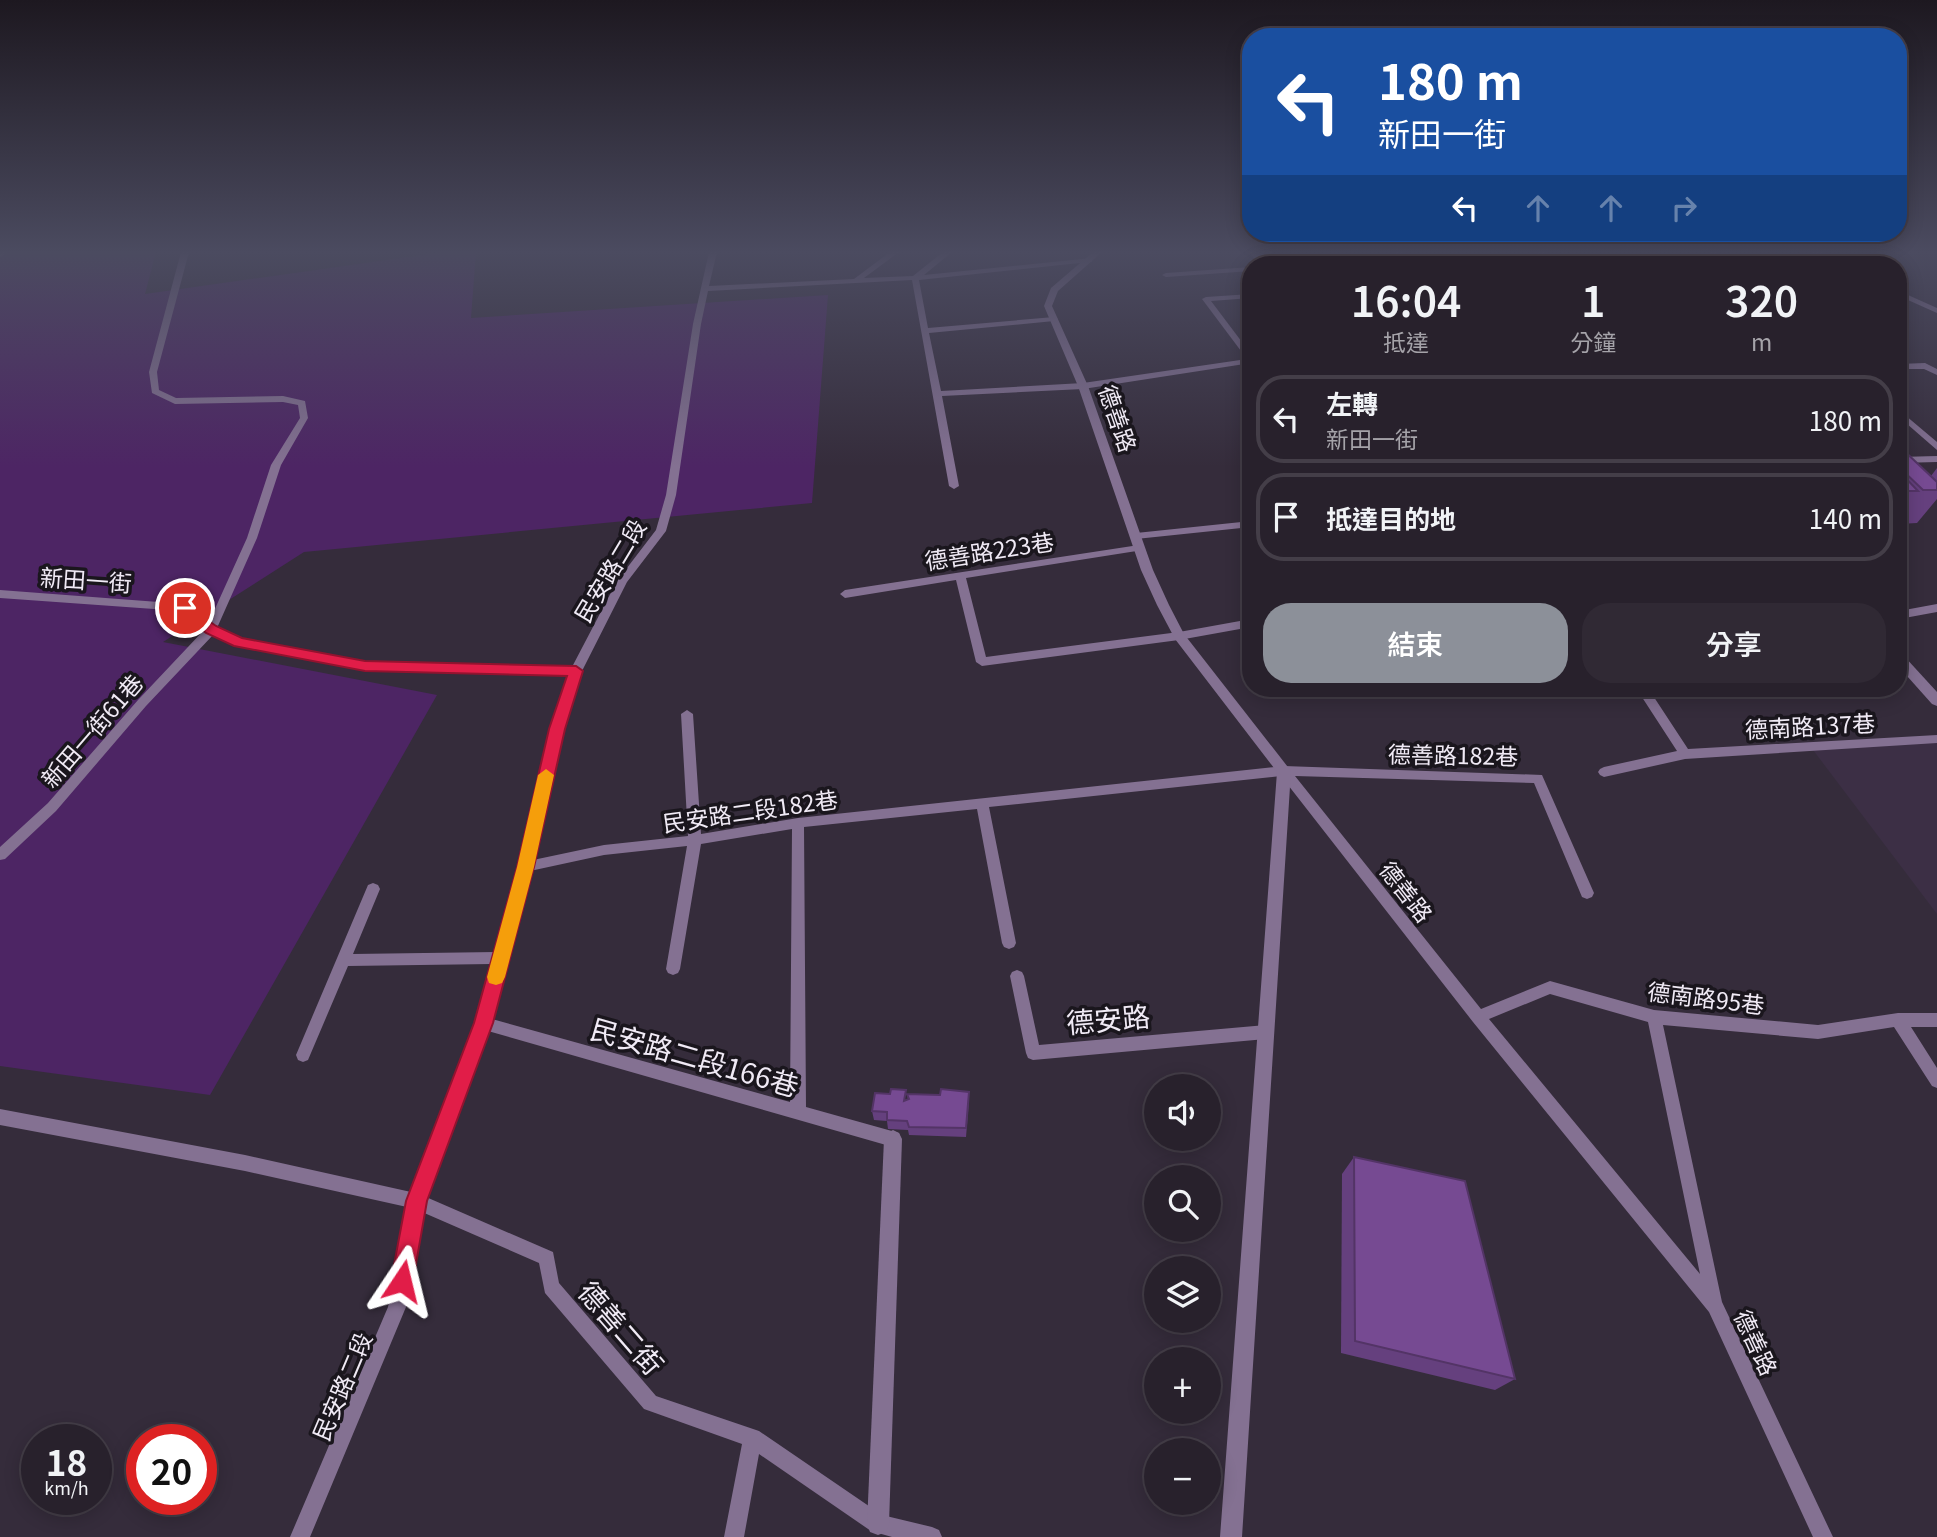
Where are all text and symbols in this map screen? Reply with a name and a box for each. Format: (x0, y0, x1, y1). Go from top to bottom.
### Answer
text: 180 m (1378, 43, 1523, 114)
icon: left (1263, 56, 1354, 147)
text: 新田一街 (1378, 109, 1506, 155)
icon: left (1446, 189, 1484, 227)
icon: ahead (1519, 189, 1557, 227)
icon: ahead (1592, 189, 1630, 227)
icon: right (1665, 189, 1703, 227)
text: 16:04 (1351, 268, 1461, 329)
text: 1 (1581, 268, 1605, 329)
text: 320 (1725, 268, 1798, 329)
text: 抵達 (1383, 324, 1429, 358)
text: 分鐘 (1570, 324, 1616, 358)
text: m (1751, 324, 1772, 358)
street label: 德善路 (1092, 380, 1146, 456)
text: 左轉 (1326, 384, 1378, 421)
icon: left (1267, 400, 1305, 438)
text: 180 m (1809, 401, 1882, 438)
text: 新田一街 (1326, 421, 1418, 455)
icon: arrive (1267, 498, 1305, 536)
text: 抵達目的地 (1326, 499, 1456, 536)
text: 140 m (1809, 499, 1882, 536)
street label: 民安路二段 (565, 512, 653, 628)
street label: 德善路223巷 (922, 523, 1056, 577)
street label: 新田一街 (39, 559, 133, 599)
pin (155, 578, 215, 638)
icon: arrive (166, 589, 204, 627)
button: 結束 (1263, 603, 1568, 683)
button: 分享 (1582, 603, 1886, 683)
street label: 新田一街61巷 (32, 666, 150, 794)
street label: 德南路137巷 (1744, 705, 1876, 745)
street label: 德善路182巷 (1388, 736, 1518, 772)
street label: 民安路二段182巷 (660, 781, 840, 839)
street label: 德善路 (1372, 853, 1442, 929)
street label: 德南路95巷 (1646, 973, 1766, 1021)
street label: 德安路 (1064, 994, 1152, 1042)
street label: 民安路二段166巷 (586, 1007, 804, 1105)
map controls (1144, 1074, 1221, 1515)
button: sound (1144, 1074, 1221, 1151)
button: search (1144, 1165, 1221, 1242)
position arrow (365, 1244, 439, 1318)
button: layers (1144, 1256, 1221, 1333)
street label: 德善二街 (570, 1272, 674, 1382)
street label: 德善路 (1727, 1304, 1787, 1380)
street label: 民安路二段 (303, 1326, 379, 1446)
button: + (1144, 1347, 1221, 1424)
speed limit sign: 20 (126, 1424, 217, 1515)
text: 18 (46, 1435, 87, 1486)
button: − (1144, 1438, 1221, 1515)
text: km/h (44, 1474, 89, 1500)

